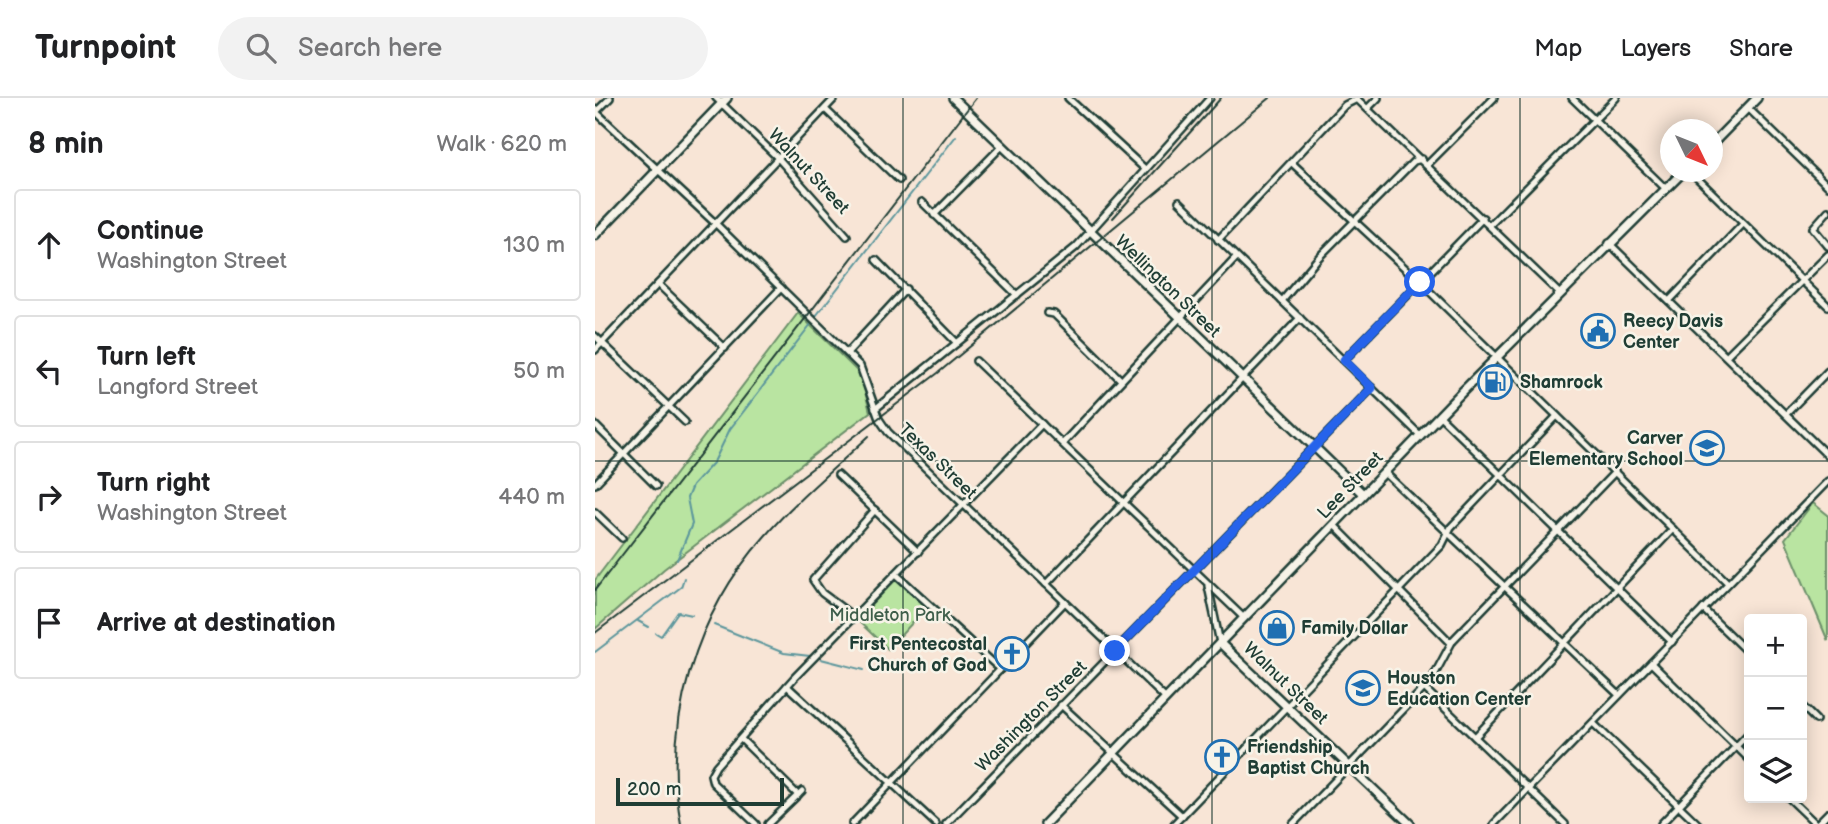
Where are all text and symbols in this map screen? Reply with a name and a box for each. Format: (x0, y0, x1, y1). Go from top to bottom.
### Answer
search box (218, 17, 708, 80)
text: Turnpoint (35, 28, 176, 68)
icon: search (242, 29, 280, 67)
text: Search here (298, 33, 442, 64)
text: Map (1534, 34, 1582, 63)
text: Layers (1620, 34, 1691, 63)
text: Share (1729, 34, 1793, 63)
north arrow (1660, 119, 1723, 182)
street label: Walnut Street (764, 124, 854, 219)
text: 8 min (28, 126, 104, 162)
text: Walk · 620 m (437, 130, 567, 158)
text: Continue (97, 216, 204, 247)
icon: ahead (30, 226, 68, 264)
text: 130 m (503, 231, 565, 259)
street label: Wellington Street (1111, 231, 1225, 342)
text: Washington Street (97, 247, 287, 275)
route start (1404, 266, 1435, 297)
place label: Reecy Davis Center (1623, 311, 1723, 353)
public building icon: Reecy Davis Center (1579, 312, 1617, 350)
text: Turn left (97, 342, 196, 373)
icon: left (30, 352, 68, 390)
text: 50 m (513, 357, 565, 385)
fuel station icon: Shamrock (1476, 363, 1514, 401)
place label: Shamrock (1520, 372, 1603, 393)
text: Langford Street (97, 373, 258, 401)
street label: Texas Street (894, 419, 981, 504)
place label: Carver Elementary School (1529, 428, 1684, 470)
school or university icon: Carver Elementary School (1688, 429, 1726, 467)
street label: Lee Street (1313, 447, 1388, 523)
text: Turn right (97, 468, 210, 499)
icon: right (30, 478, 68, 516)
text: 440 m (498, 483, 565, 511)
text: Washington Street (97, 499, 287, 527)
icon: arrive (30, 604, 68, 642)
park label: Middleton Park (829, 605, 951, 626)
text: Arrive at destination (97, 608, 336, 639)
shop icon: Family Dollar (1258, 609, 1296, 647)
map controls (1744, 614, 1807, 803)
button: + (1744, 614, 1807, 677)
place label: Family Dollar (1301, 618, 1409, 639)
place label: First Pentecostal Church of God (849, 634, 987, 676)
church icon: First Pentecostal Church of God (993, 635, 1031, 673)
route end (1099, 635, 1130, 666)
street label: Walnut Street (1239, 638, 1333, 729)
street label: Washington Street (971, 656, 1092, 776)
place label: Houston Education Center (1387, 668, 1532, 710)
school or university icon: Houston Education Center (1344, 669, 1382, 707)
button: − (1744, 677, 1807, 740)
place label: Friendship Baptist Church (1247, 737, 1370, 779)
church icon: Friendship Baptist Church (1203, 738, 1241, 776)
button: layers (1744, 740, 1807, 803)
scale bar (616, 775, 784, 807)
text: 200 m (627, 778, 681, 801)

